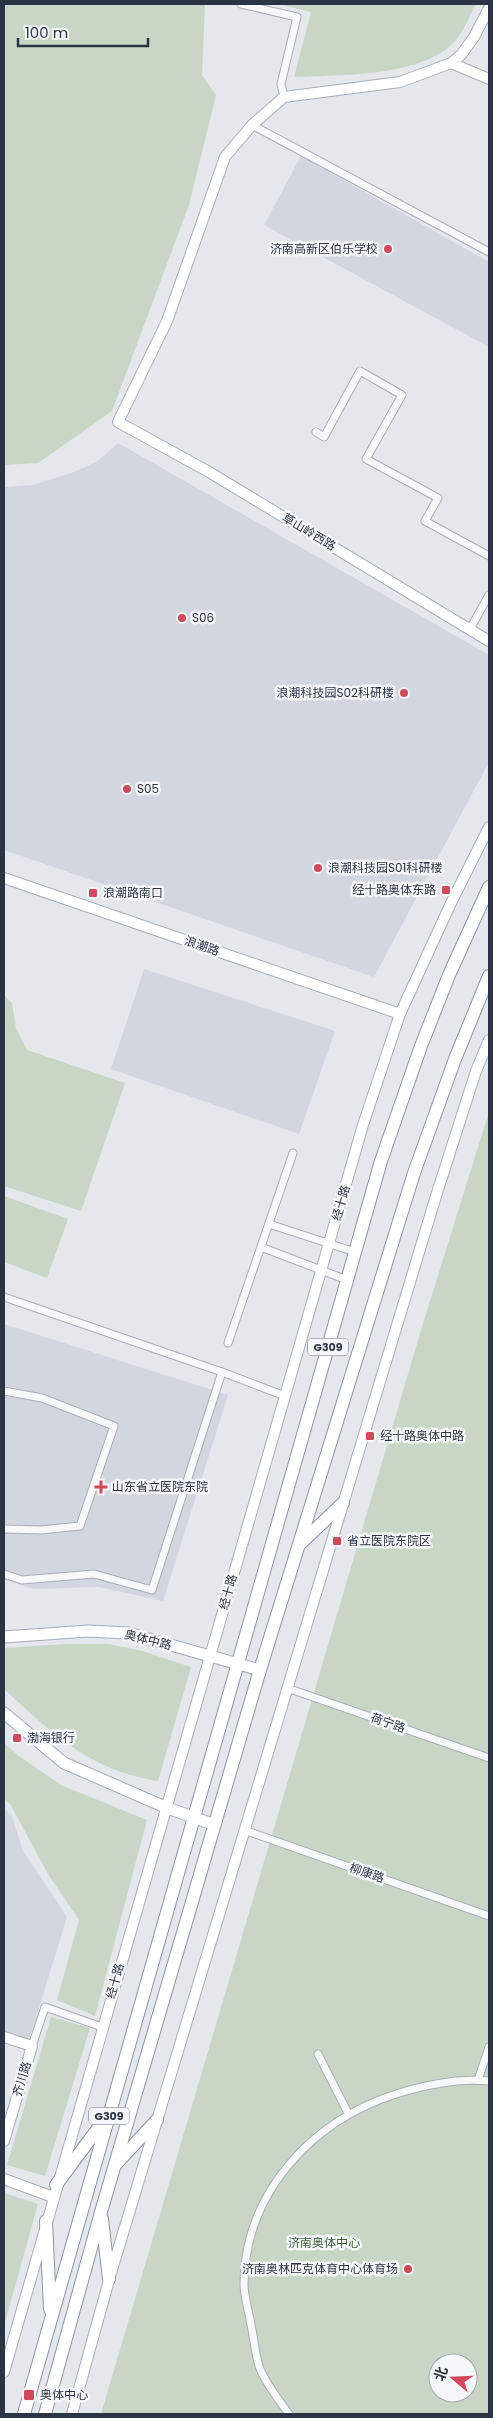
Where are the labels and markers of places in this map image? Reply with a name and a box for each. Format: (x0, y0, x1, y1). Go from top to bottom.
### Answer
place label: 济南高新区伯乐学校 (270, 240, 378, 257)
marker: 济南高新区伯乐学校 (382, 243, 394, 255)
place label: S06 (192, 609, 214, 626)
marker: S06 (176, 612, 188, 624)
place label: 浪潮科技园S02科研楼 (277, 684, 394, 701)
marker: 浪潮科技园S02科研楼 (398, 687, 410, 699)
place label: S05 (137, 780, 159, 797)
marker: S05 (121, 783, 133, 795)
place label: 浪潮科技园S01科研楼 (328, 859, 442, 876)
marker: 浪潮科技园S01科研楼 (312, 862, 324, 874)
place label: 经十路奥体东路 (352, 881, 436, 898)
place label: 浪潮路南口 (103, 884, 163, 901)
marker: 经十路奥体东路 (440, 884, 452, 896)
marker: 浪潮路南口 (87, 887, 99, 899)
place label: 经十路奥体中路 (380, 1427, 464, 1444)
marker: 经十路奥体中路 (364, 1430, 376, 1442)
place label: 山东省立医院东院 (112, 1478, 208, 1495)
marker: 山东省立医院东院 (94, 1480, 108, 1494)
place label: 省立医院东院区 (347, 1532, 431, 1549)
marker: 省立医院东院区 (331, 1535, 343, 1547)
place label: 渤海银行 (27, 1729, 75, 1746)
marker: 渤海银行 (11, 1732, 23, 1744)
place label: 济南奥林匹克体育中心体育场 (242, 2260, 398, 2277)
marker: 济南奥林匹克体育中心体育场 (402, 2263, 414, 2275)
place label: 奥体中心 (40, 2386, 88, 2403)
marker: 奥体中心 (22, 2388, 36, 2402)

